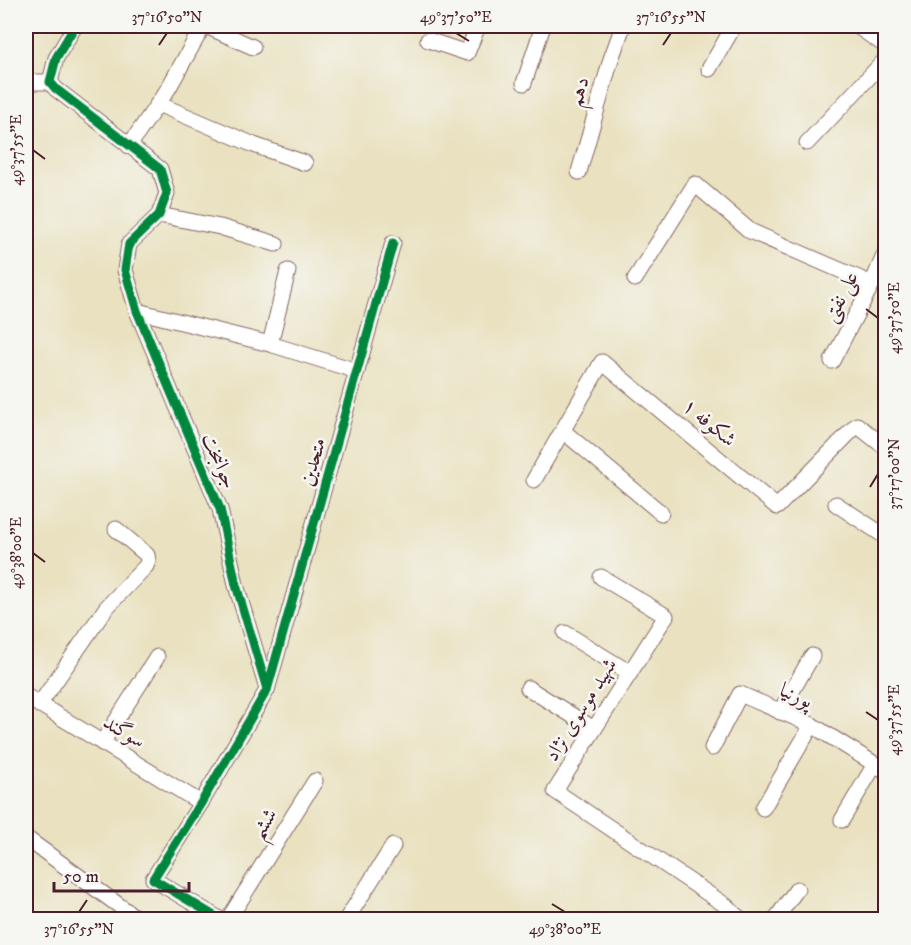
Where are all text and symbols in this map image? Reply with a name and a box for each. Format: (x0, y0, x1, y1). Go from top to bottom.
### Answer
text: 37°16'50"N (132, 8, 202, 27)
text: 49°37'50"E (420, 8, 492, 27)
text: 37°16'55"N (636, 8, 706, 27)
street label: دهم (562, 74, 601, 112)
text: 49°37'55"E (7, 114, 26, 186)
street label: علی نفتی (817, 267, 867, 328)
text: 49°37'50"E (885, 282, 904, 354)
street label: شکوفه ۱ (677, 393, 741, 453)
street label: جوانبخت (196, 429, 242, 493)
street label: متحدین (294, 435, 332, 489)
text: 37°17'00"N (885, 438, 904, 510)
text: 49°38'00"E (7, 517, 26, 589)
street label: شهید موسوی نژاد (539, 654, 623, 766)
street label: پورنیا (775, 677, 818, 716)
text: 49°37'55"E (885, 684, 904, 756)
street label: سوگند (98, 709, 150, 755)
street label: ششم (245, 804, 289, 848)
scale bar (54, 855, 189, 893)
text: 50 m (63, 866, 99, 888)
text: 37°16'55"N (44, 920, 114, 939)
text: 49°38'00"E (529, 920, 601, 939)

